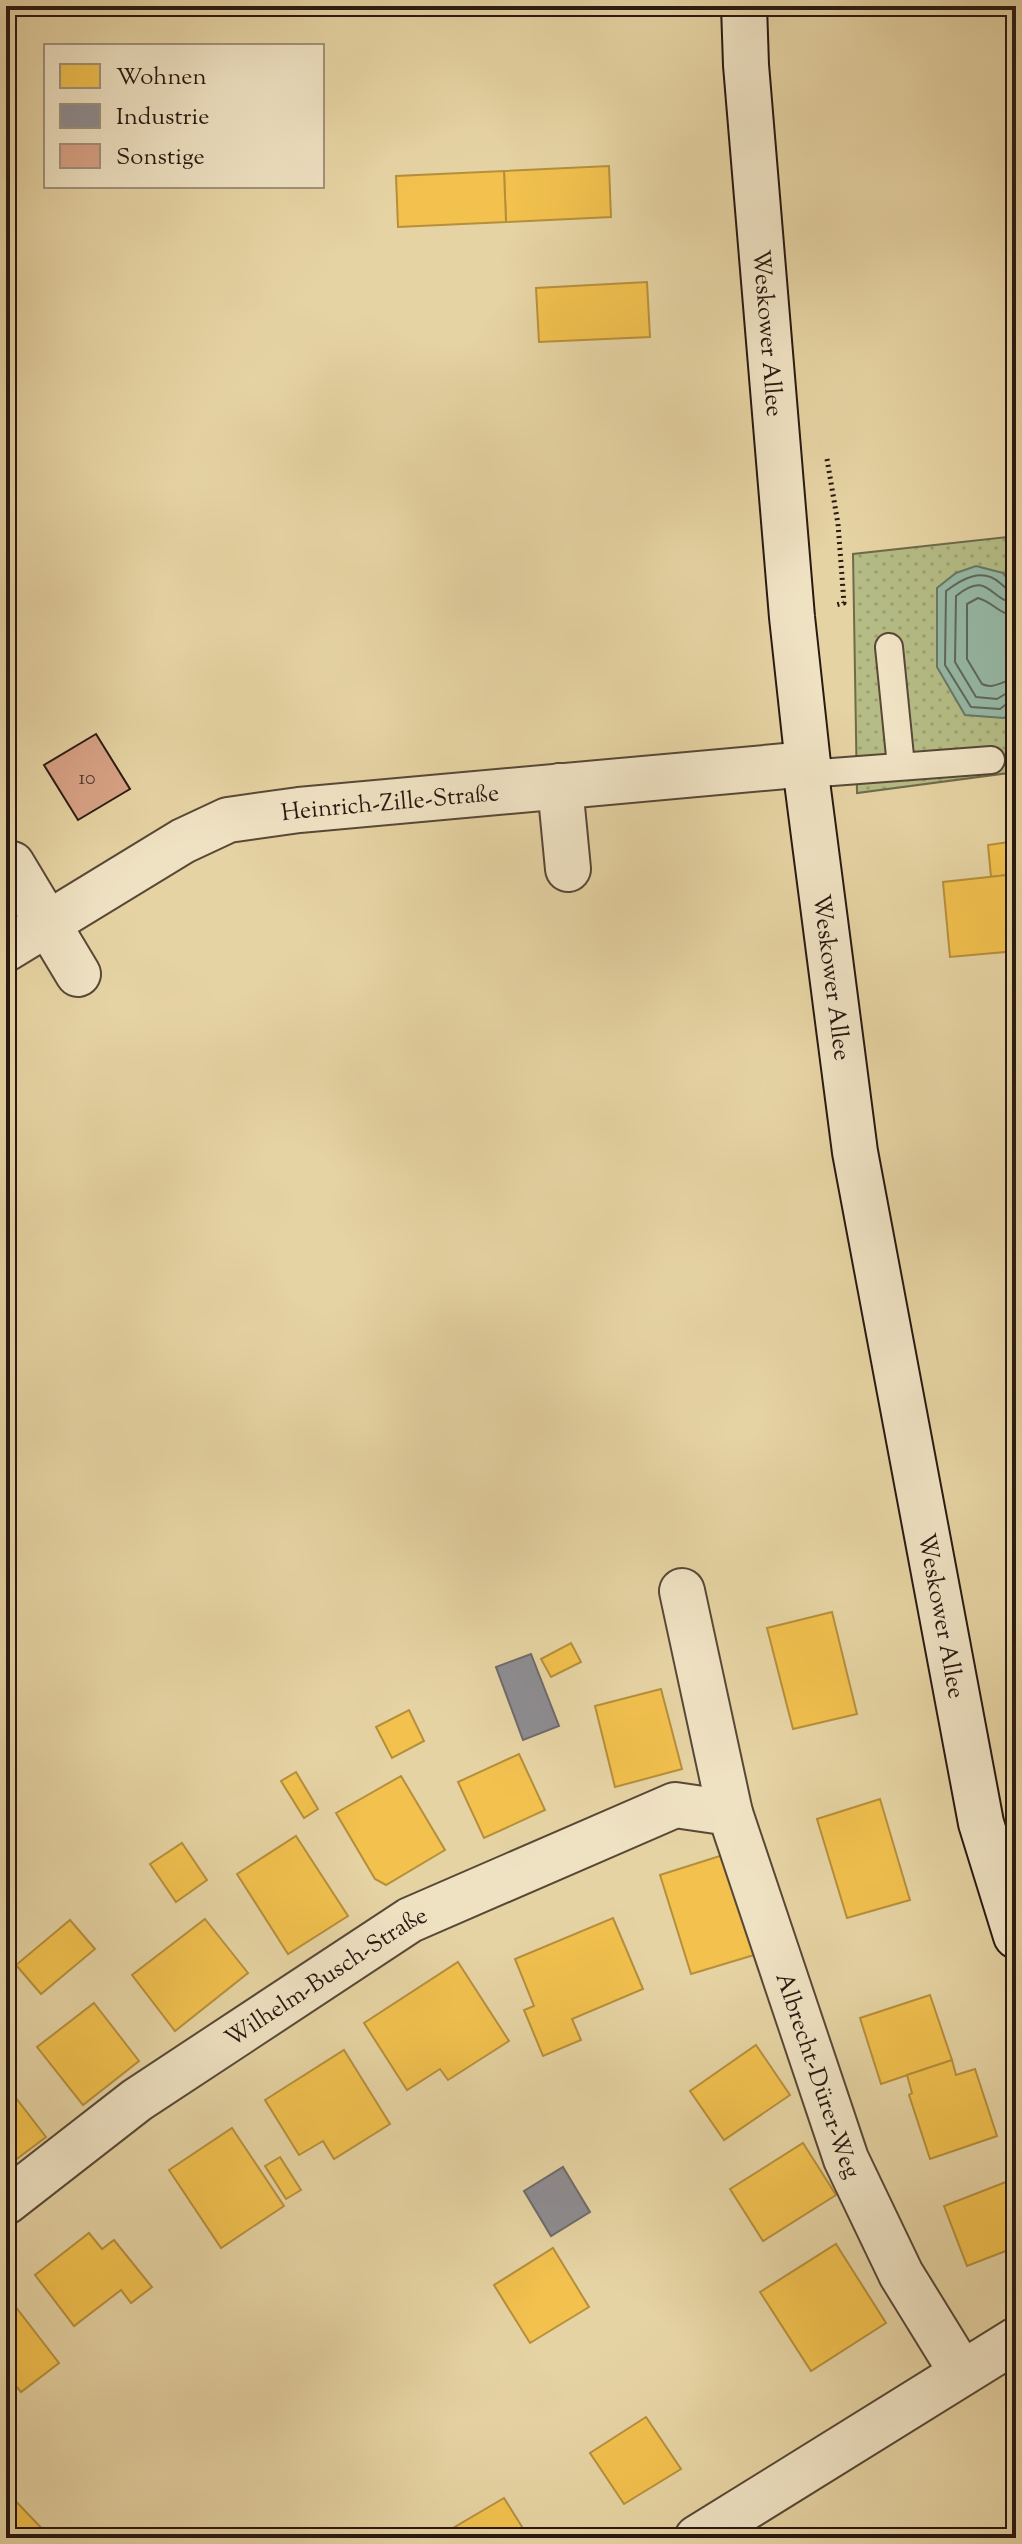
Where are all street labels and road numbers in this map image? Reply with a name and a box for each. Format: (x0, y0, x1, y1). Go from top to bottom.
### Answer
street label: Weskower Allee (742, 248, 790, 418)
street label: Heinrich-Zille-Straße (279, 777, 501, 831)
street label: Weskower Allee (803, 892, 858, 1063)
street label: Weskower Allee (908, 1531, 972, 1702)
street label: Wilhelm-Busch-Straße (219, 1900, 433, 2056)
street label: Albrecht-Dürer-Weg (766, 1968, 868, 2185)

